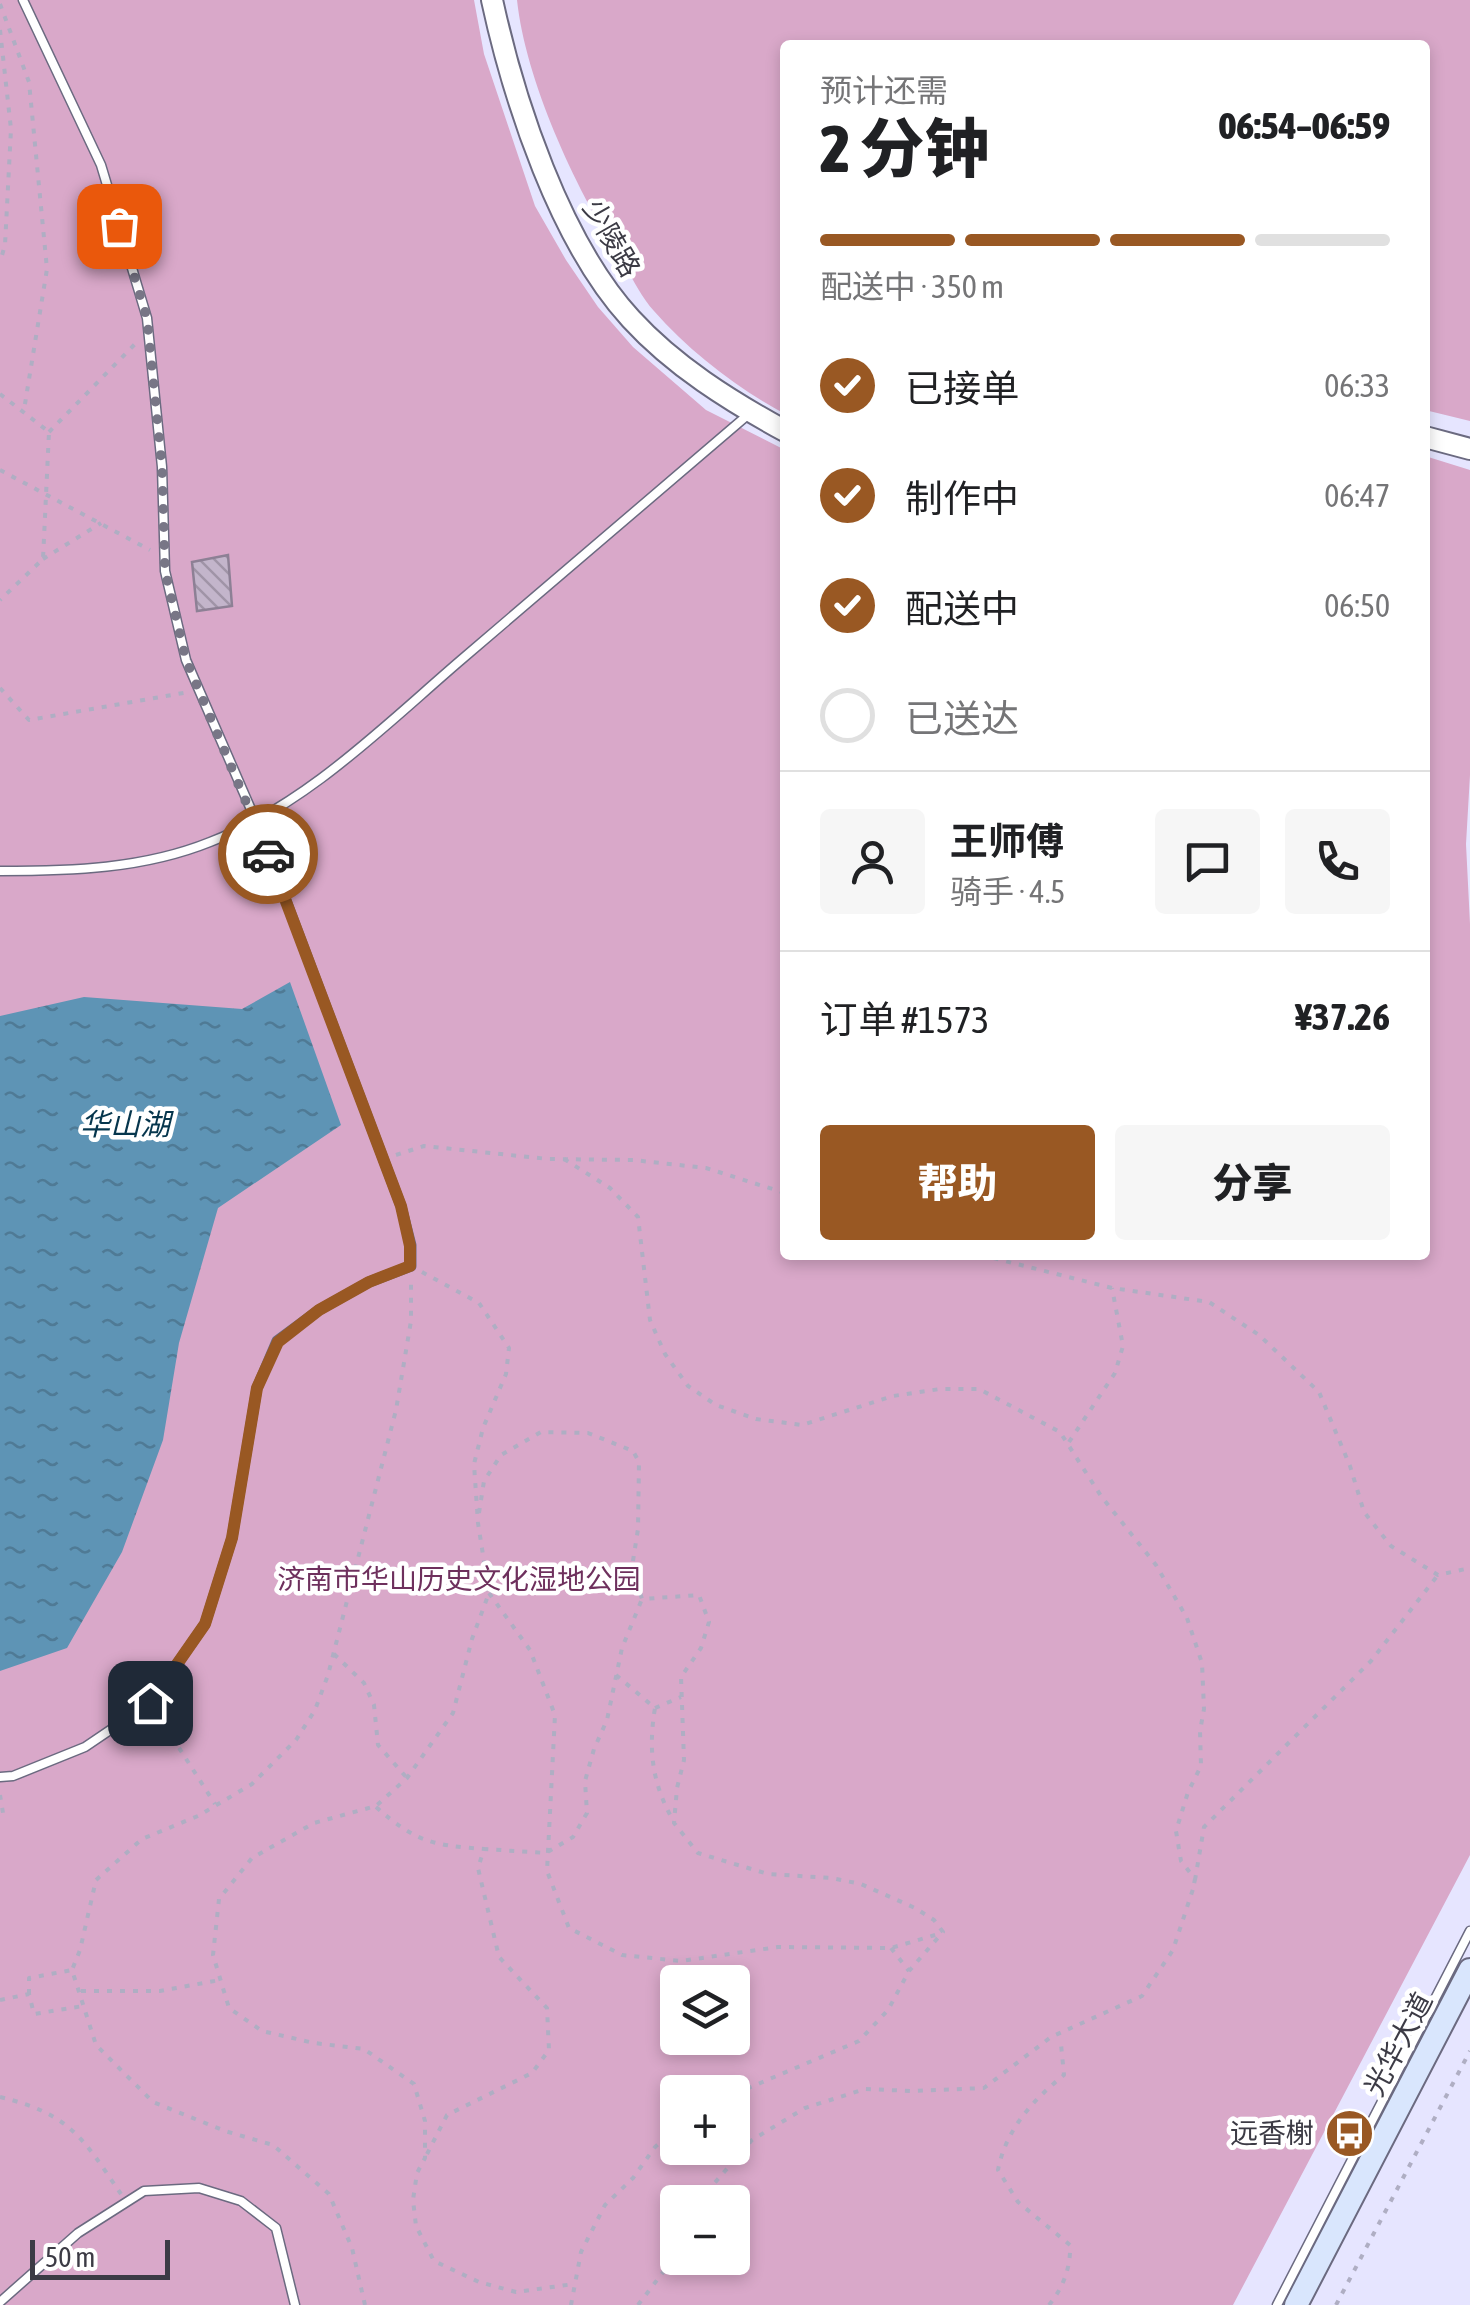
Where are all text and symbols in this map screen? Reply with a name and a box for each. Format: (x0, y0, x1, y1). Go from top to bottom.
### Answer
text: 预计还需 (820, 72, 948, 109)
text: 06:54–06:59 (1218, 104, 1390, 147)
text: 2 分钟 (820, 111, 989, 186)
pin (77, 184, 162, 269)
street label: 少陵路 (577, 194, 647, 282)
icon: bag (92, 199, 147, 254)
text: 配送中 · 350 m (820, 268, 1004, 305)
icon: check (820, 358, 875, 413)
text: 已接单 (905, 367, 1019, 410)
text: 06:33 (1324, 367, 1390, 404)
icon: check (820, 468, 875, 523)
text: 制作中 (905, 477, 1019, 520)
text: 06:47 (1324, 477, 1390, 514)
icon: check (820, 578, 875, 633)
text: 配送中 (905, 587, 1019, 630)
text: 06:50 (1324, 587, 1390, 624)
text: 已送达 (905, 697, 1019, 740)
courier (218, 804, 318, 904)
button: person (820, 809, 925, 914)
button: chat (1155, 809, 1260, 914)
button: phone (1285, 809, 1390, 914)
text: 王师傅 (950, 820, 1064, 863)
icon: car (241, 827, 296, 882)
text: 骑手 · 4.5 (950, 873, 1065, 910)
text: ¥37.26 (1295, 995, 1390, 1038)
text: 订单 #1573 (820, 998, 989, 1041)
water label: 华山湖 (80, 1107, 174, 1141)
button: 帮助 (820, 1125, 1095, 1240)
button: 分享 (1115, 1125, 1390, 1240)
park label: 济南市华山历史文化湿地公园 (277, 1563, 641, 1595)
pin (108, 1661, 193, 1746)
icon: home (123, 1676, 178, 1731)
map controls (660, 1965, 750, 2275)
button: layers (660, 1965, 750, 2055)
street label: 光华大道 (1358, 1987, 1438, 2101)
button: + (660, 2075, 750, 2165)
bus stop icon: 远香榭 (1323, 2107, 1375, 2159)
place label: 远香榭 (1230, 2117, 1314, 2149)
button: − (660, 2185, 750, 2275)
scale bar (30, 2235, 170, 2280)
text: 50 m (45, 2241, 95, 2273)

